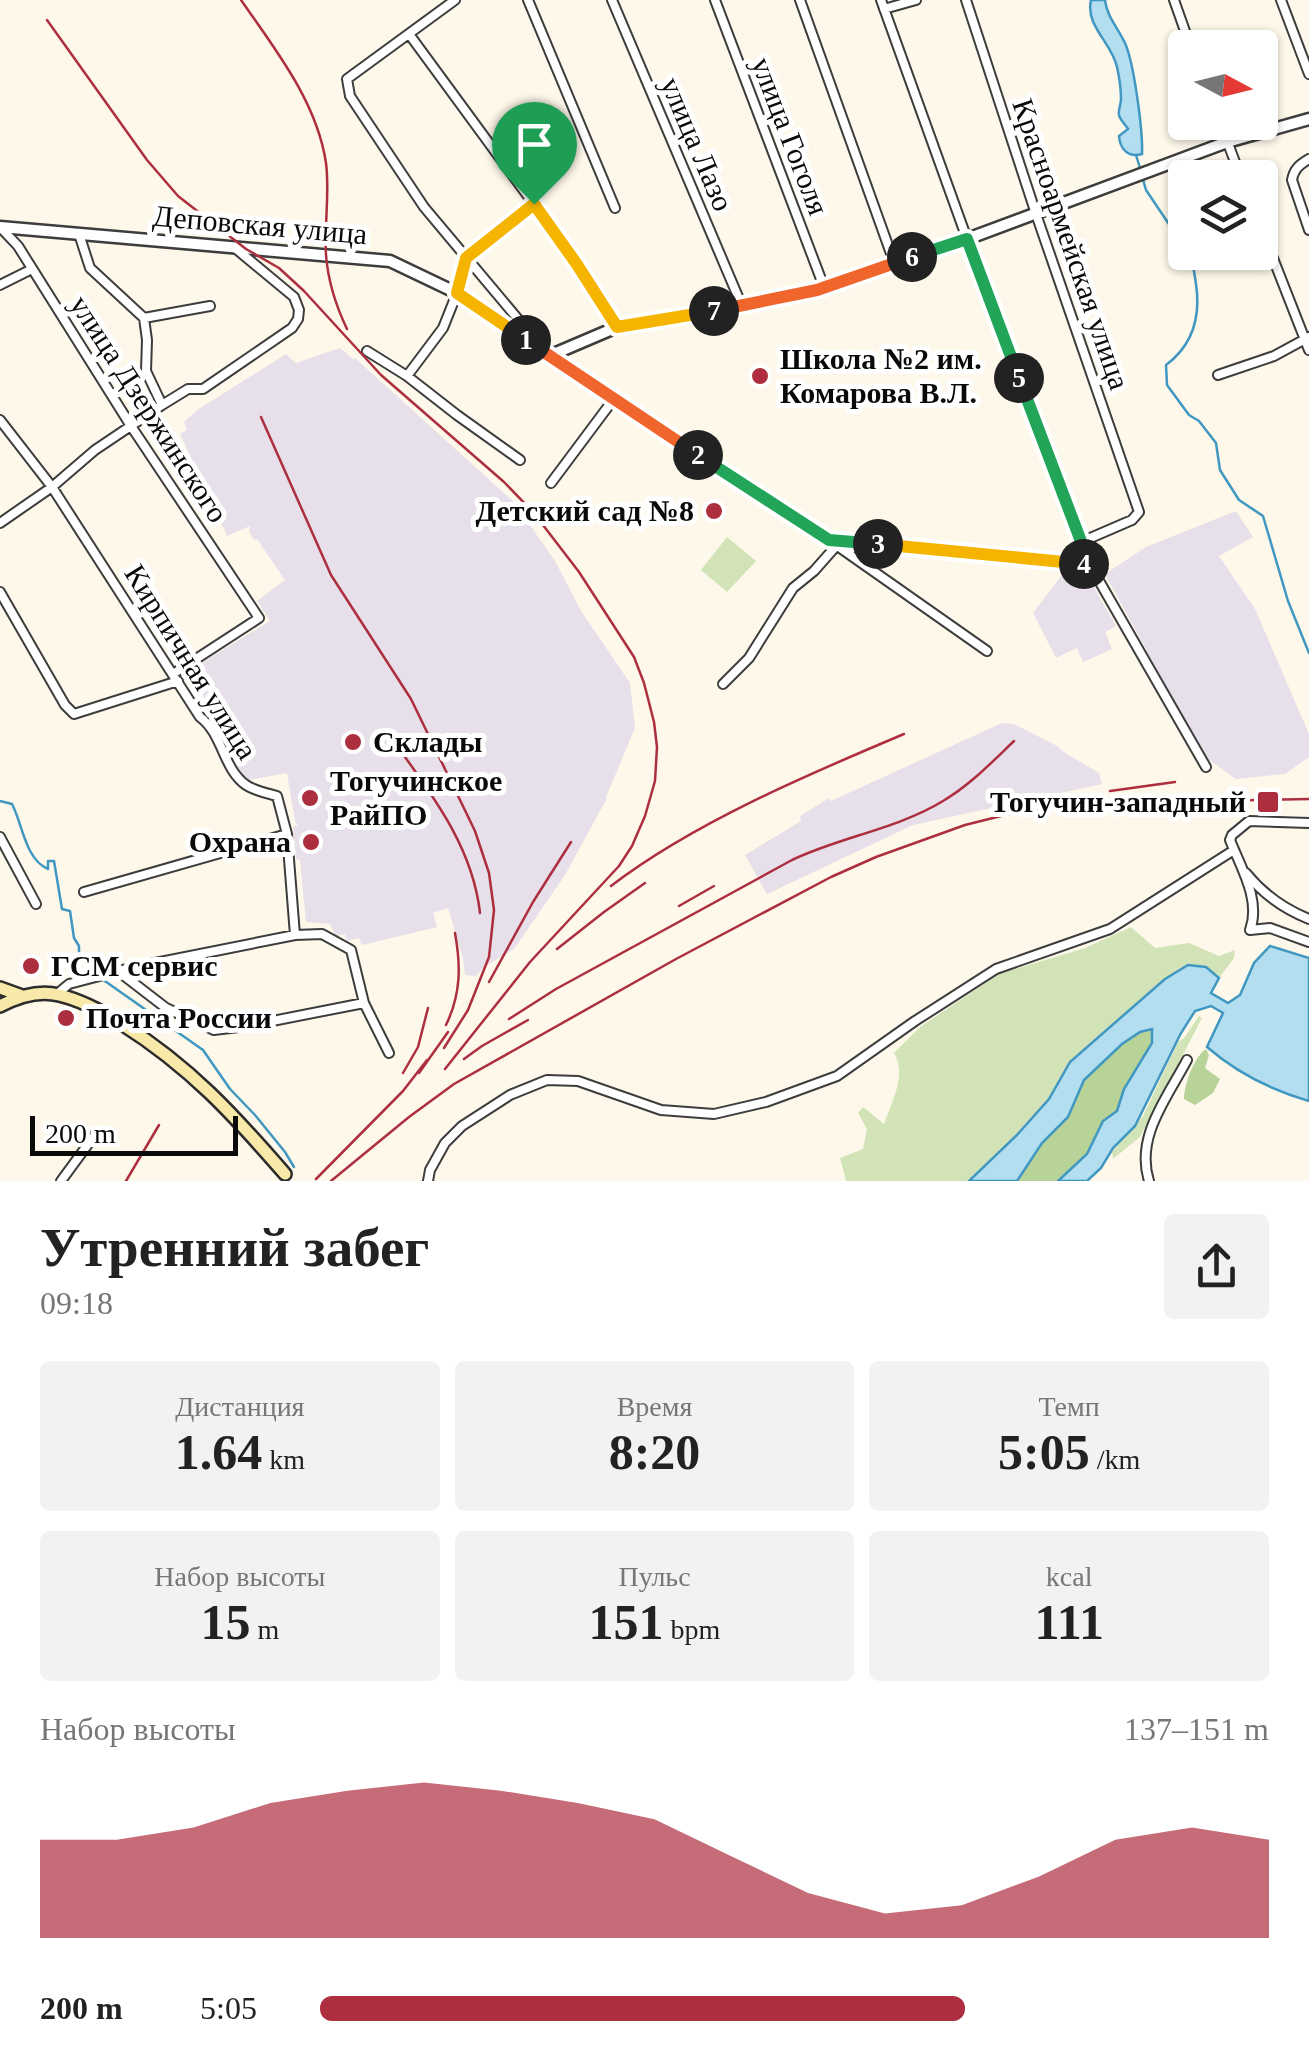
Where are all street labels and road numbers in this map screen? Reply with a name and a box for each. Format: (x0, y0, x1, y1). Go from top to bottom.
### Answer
street label: улица Гоголя (745, 52, 836, 220)
street label: улица Лазо (655, 72, 740, 216)
street label: Красноармейская улица (1006, 94, 1137, 393)
street label: Деповская улица (151, 199, 369, 250)
street label: улица Дзержинского (64, 289, 235, 528)
street label: Кирпичная улица (118, 558, 265, 765)

